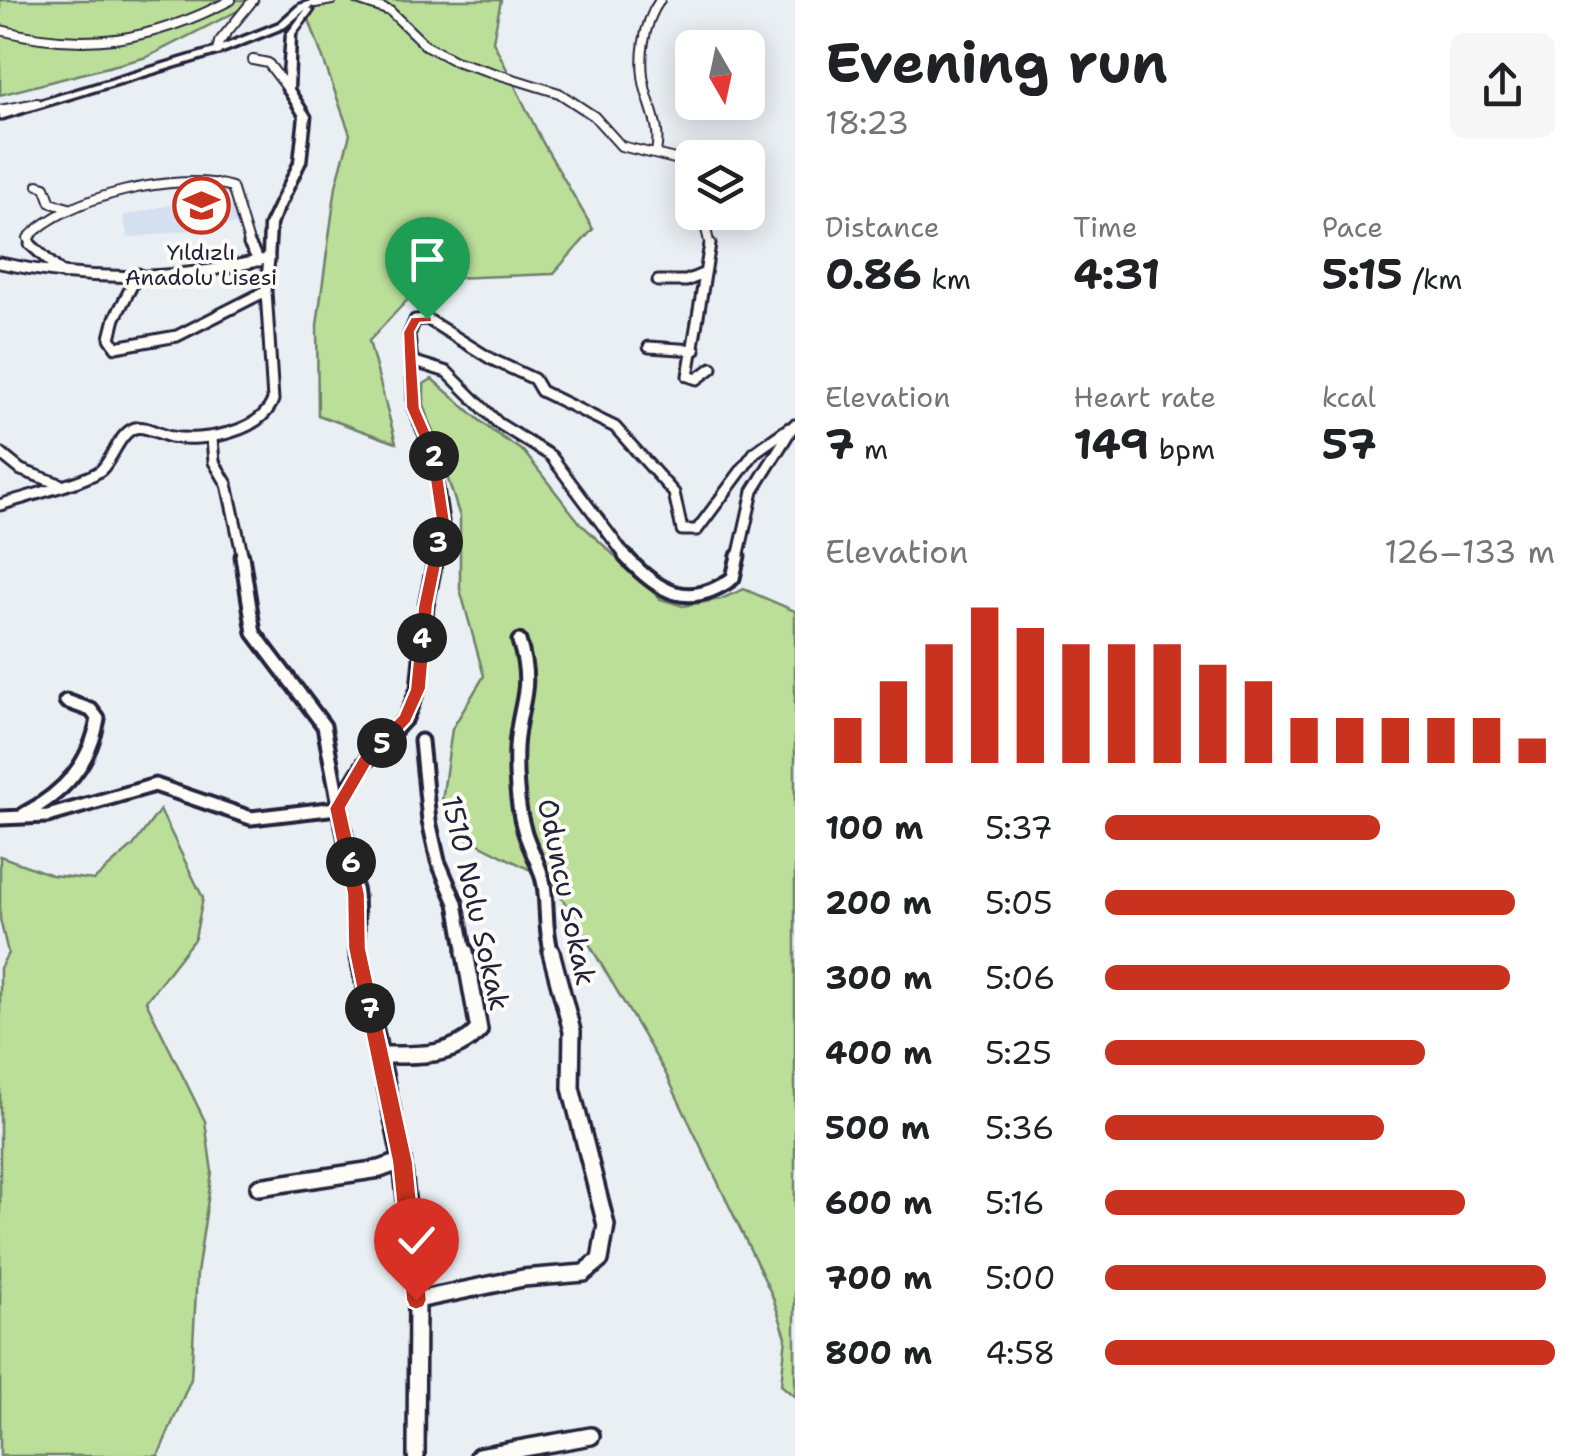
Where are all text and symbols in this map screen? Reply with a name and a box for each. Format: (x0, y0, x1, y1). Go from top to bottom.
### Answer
text: Evening run (825, 26, 1168, 100)
north arrow (675, 30, 765, 120)
map controls (675, 30, 765, 230)
button: share (1450, 33, 1555, 138)
text: 18:23 (825, 101, 909, 144)
button: layers (675, 140, 765, 230)
school or university icon: Yıldızlı Anadolu Lisesi (171, 175, 231, 235)
text: Distance (825, 208, 940, 246)
text: Time (1073, 208, 1138, 246)
text: Pace (1322, 208, 1383, 246)
pin (385, 217, 470, 320)
icon: arrive (400, 232, 455, 287)
place label: Yıldızlı Anadolu Lisesi (125, 238, 277, 292)
text: 0.86 (825, 246, 922, 302)
text: 4:31 (1073, 246, 1160, 302)
text: 5:15 (1322, 246, 1403, 302)
text: km (922, 260, 971, 298)
text: /km (1403, 260, 1462, 298)
text: Elevation (825, 378, 950, 416)
text: Heart rate (1073, 378, 1216, 416)
text: kcal (1322, 378, 1376, 416)
text: 7 (825, 416, 854, 472)
text: 149 (1073, 416, 1149, 472)
text: 57 (1322, 416, 1377, 472)
text: m (854, 430, 888, 468)
text: bpm (1149, 430, 1215, 468)
pin: 2 (409, 431, 459, 481)
text: 2 (424, 437, 444, 475)
pin: 3 (413, 517, 463, 567)
text: 3 (428, 523, 448, 561)
text: Elevation (825, 530, 968, 573)
text: 126–133 m (1384, 530, 1555, 573)
pin: 4 (397, 613, 447, 663)
text: 4 (412, 619, 432, 657)
pin: 5 (357, 718, 407, 768)
text: 5 (373, 724, 391, 762)
street label: 1510 Nolu Sokak (433, 792, 519, 1014)
street label: Oduncu Sokak (529, 795, 605, 989)
text: 100 m (825, 806, 924, 849)
text: 5:37 (985, 806, 1053, 849)
pin: 6 (326, 837, 376, 887)
text: 6 (341, 843, 361, 881)
text: 200 m (825, 881, 932, 924)
text: 5:05 (985, 881, 1053, 924)
text: 300 m (825, 956, 932, 999)
text: 5:06 (985, 956, 1055, 999)
pin: 7 (345, 983, 395, 1033)
text: 7 (360, 989, 380, 1027)
text: 400 m (825, 1031, 932, 1074)
text: 5:25 (985, 1031, 1052, 1074)
text: 500 m (825, 1106, 930, 1149)
text: 5:36 (985, 1106, 1054, 1149)
text: 600 m (825, 1181, 932, 1224)
text: 5:16 (985, 1181, 1045, 1224)
pin (374, 1198, 459, 1301)
icon: check (389, 1213, 444, 1268)
text: 700 m (825, 1256, 932, 1299)
text: 5:00 (985, 1256, 1056, 1299)
text: 800 m (825, 1331, 932, 1374)
text: 4:58 (985, 1331, 1055, 1374)

